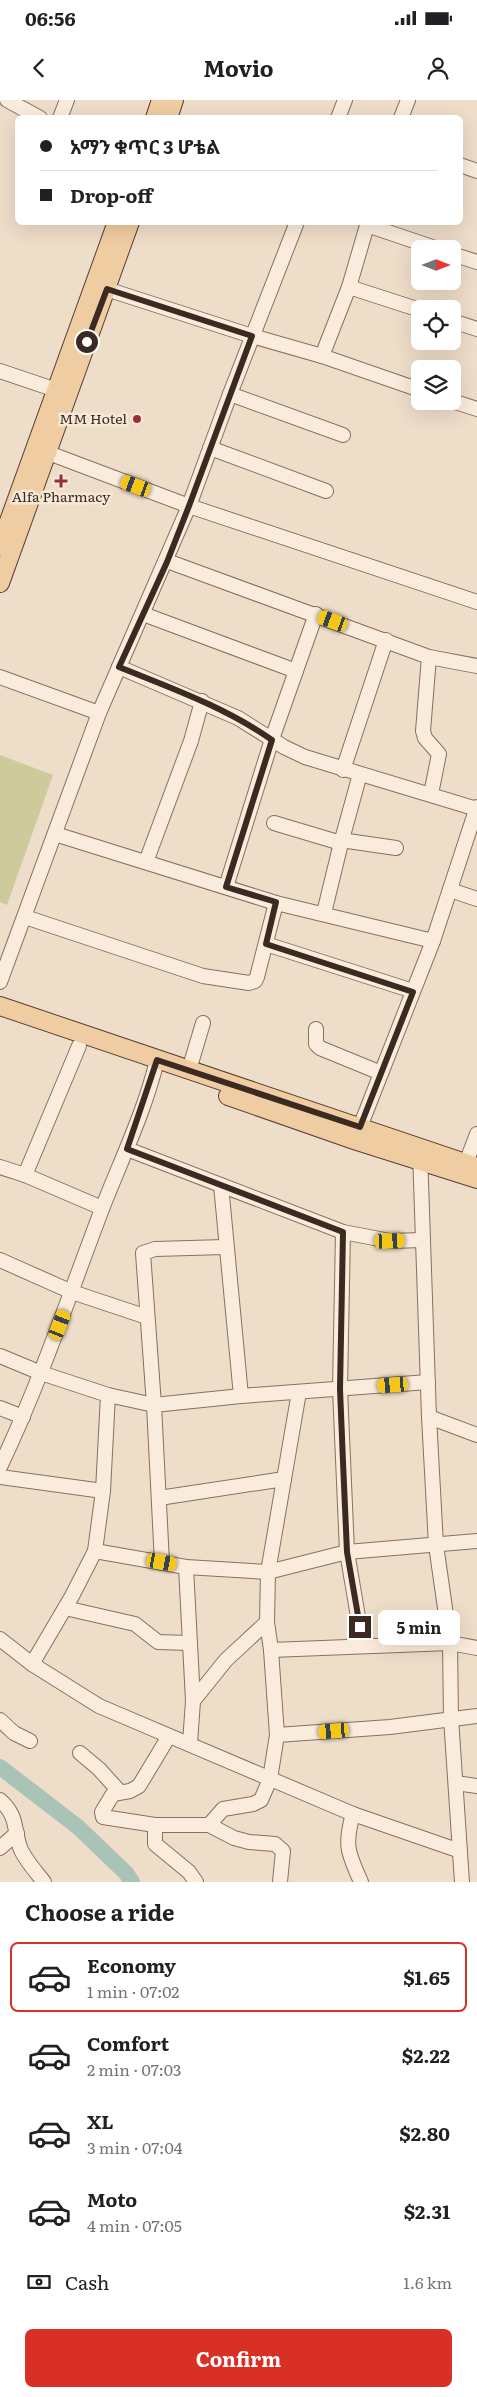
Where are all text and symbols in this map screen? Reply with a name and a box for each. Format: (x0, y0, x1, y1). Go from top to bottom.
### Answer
text: 06:56 (25, 4, 75, 32)
text: Movio (203, 51, 274, 84)
icon: back (25, 54, 53, 82)
icon: person (424, 54, 452, 82)
text: አማን ቁጥር 3 ሆቴል (70, 132, 220, 160)
text: Drop-off (70, 181, 153, 209)
north arrow (411, 240, 461, 290)
map controls (411, 240, 461, 410)
button: locate (411, 300, 461, 350)
route start (76, 331, 98, 353)
button: layers (411, 360, 461, 410)
place label: MM Hotel (59, 408, 127, 428)
marker: MM Hotel (131, 413, 143, 425)
car (119, 474, 152, 498)
marker: Alfa Pharmacy (55, 475, 67, 487)
place label: Alfa Pharmacy (12, 486, 111, 506)
car (316, 609, 349, 633)
car (374, 1233, 405, 1249)
car (47, 1308, 72, 1342)
car (377, 1376, 408, 1394)
car (145, 1552, 178, 1572)
callout: 5 min (378, 1610, 460, 1644)
text: 5 min (397, 1615, 441, 1639)
route end (349, 1616, 371, 1638)
car (318, 1722, 349, 1740)
text: Choose a ride (25, 1895, 174, 1928)
text: Economy (87, 1951, 176, 1979)
icon: car (27, 1955, 72, 2000)
text: $1.65 (403, 1963, 450, 1991)
text: 1 min · 07:02 (87, 1979, 179, 2003)
text: Comfort (87, 2029, 169, 2057)
icon: car (27, 2033, 72, 2078)
text: $2.22 (402, 2041, 450, 2069)
text: 2 min · 07:03 (87, 2057, 182, 2081)
text: XL (87, 2107, 114, 2135)
icon: car (27, 2111, 72, 2156)
text: $2.80 (399, 2119, 450, 2147)
text: 3 min · 07:04 (87, 2135, 182, 2159)
text: Moto (87, 2185, 137, 2213)
icon: car (27, 2189, 72, 2234)
text: $2.31 (404, 2197, 450, 2225)
text: 4 min · 07:05 (87, 2213, 182, 2237)
icon: cash (25, 2268, 53, 2296)
text: Cash (65, 2268, 109, 2296)
text: 1.6 km (403, 2270, 452, 2294)
button: Confirm (25, 2329, 452, 2387)

